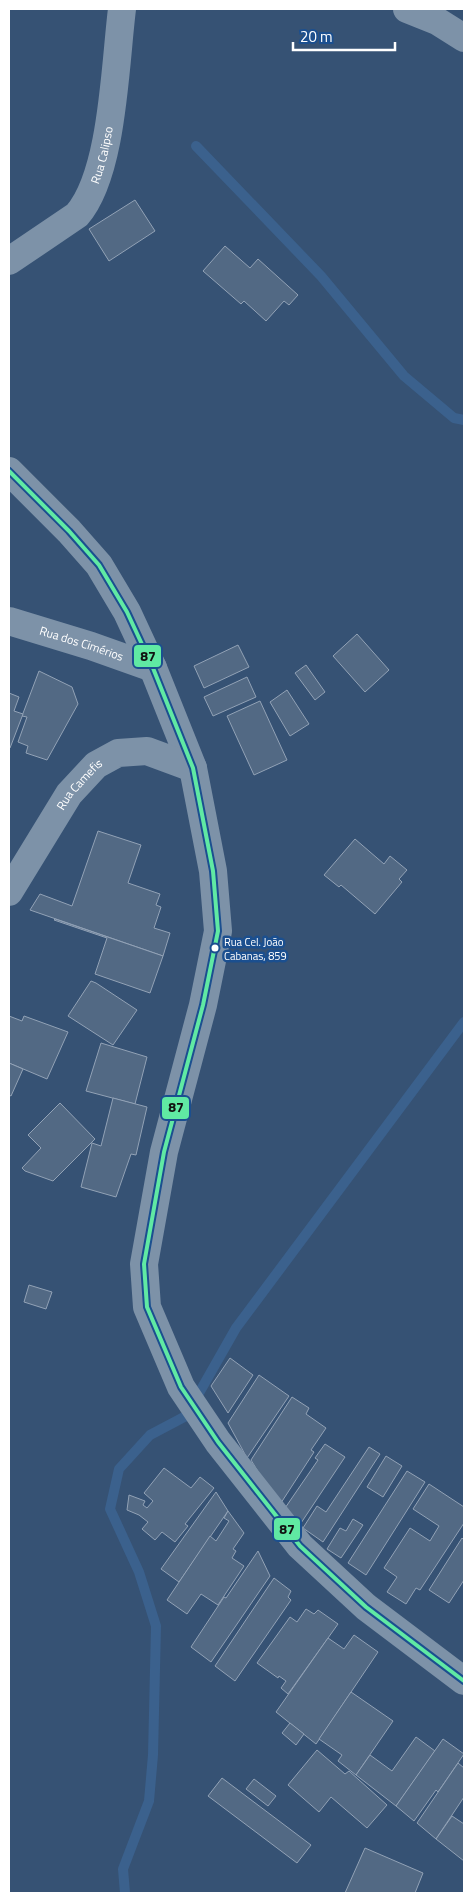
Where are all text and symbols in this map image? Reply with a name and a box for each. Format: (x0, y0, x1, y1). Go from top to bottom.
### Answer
scale bar (293, 20, 396, 52)
text: 20 m (300, 25, 333, 48)
street label: Rua Calipso (85, 125, 118, 186)
street label: Rua dos Cimérios (37, 621, 127, 666)
line badge: 87 (133, 644, 162, 668)
text: 87 (140, 645, 156, 666)
street label: Rua Camefis (51, 753, 106, 814)
place label: Rua Cel. João Cabanas, 859 (224, 934, 287, 964)
marker: Rua Cel. João Cabanas, 859 (210, 943, 220, 953)
line badge: 87 (161, 1096, 190, 1120)
text: 87 (168, 1096, 184, 1117)
line badge: 87 (273, 1517, 301, 1541)
text: 87 (279, 1518, 295, 1539)

